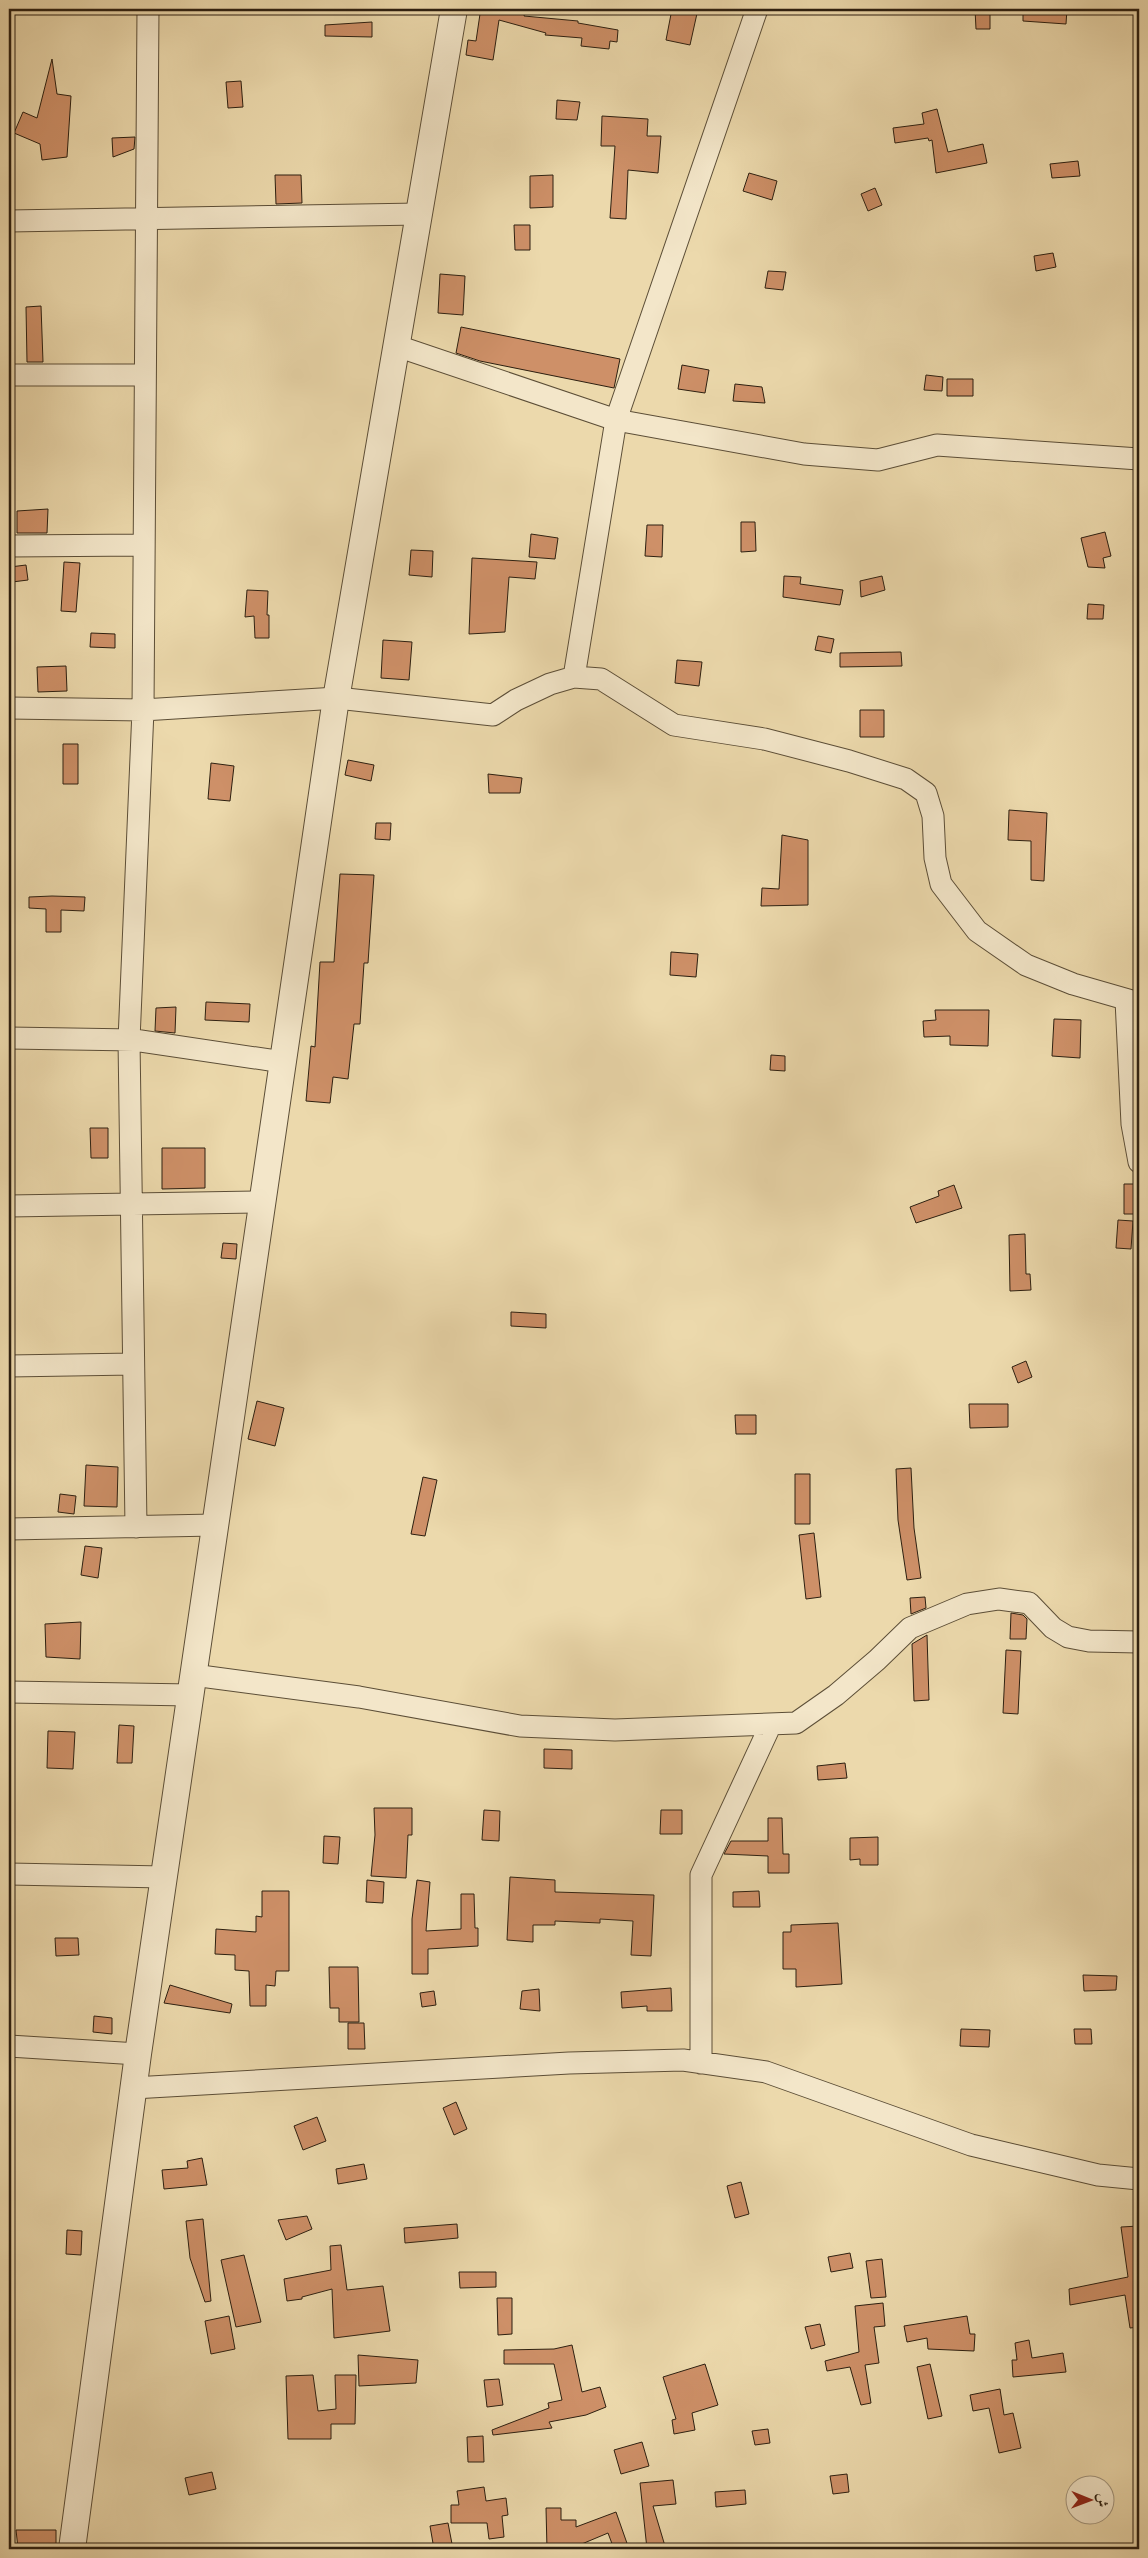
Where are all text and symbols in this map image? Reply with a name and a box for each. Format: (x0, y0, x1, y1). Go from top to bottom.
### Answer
north arrow (1066, 2476, 1116, 2526)
text: ش (1093, 2493, 1111, 2507)

